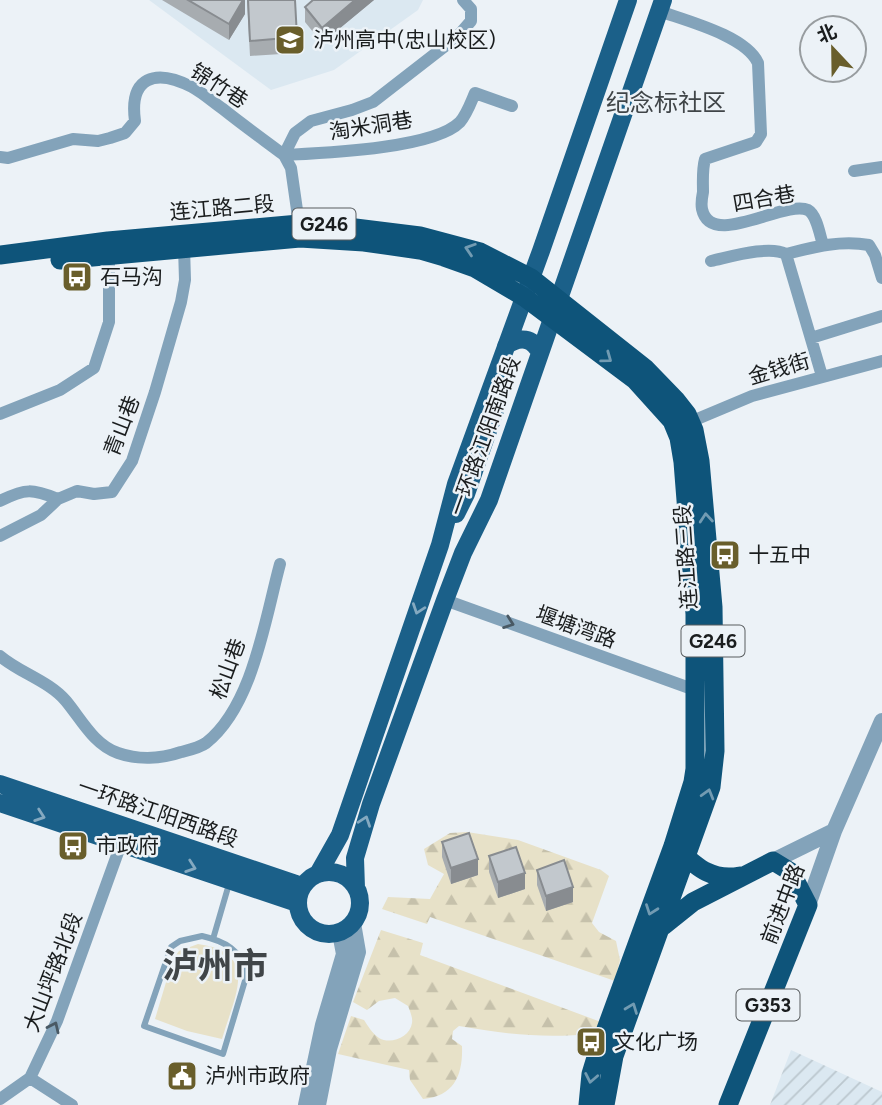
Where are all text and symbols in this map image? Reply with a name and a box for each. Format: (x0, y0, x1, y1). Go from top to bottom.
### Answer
north arrow (798, 14, 868, 84)
text: 北 (814, 19, 840, 48)
school or university icon: 泸州高中(忠山校区) (273, 23, 307, 57)
place label: 泸州高中(忠山校区) (313, 27, 496, 52)
street label: 锦竹巷 (186, 58, 252, 113)
district label: 纪念标社区 (606, 88, 726, 117)
street label: 淘米洞巷 (327, 107, 414, 144)
street label: 四合巷 (731, 181, 797, 216)
street label: 连江路二段 (169, 190, 275, 225)
road number: G246 (292, 208, 356, 240)
one-way arrow (464, 243, 476, 257)
bus stop icon: 石马沟 (60, 260, 94, 294)
place label: 石马沟 (100, 264, 163, 289)
street label: 金钱街 (745, 348, 813, 389)
one-way arrow (599, 349, 612, 362)
street label: 一环路江阳南路段 (444, 353, 525, 519)
street label: 青山巷 (99, 392, 144, 460)
street label: 连江路三段 (669, 504, 702, 610)
one-way arrow (699, 512, 714, 523)
bus stop icon: 十五中 (708, 538, 742, 572)
place label: 十五中 (748, 542, 811, 567)
street label: 堰塘湾路 (532, 600, 620, 653)
one-way arrow (412, 603, 426, 615)
one-way arrow (502, 615, 514, 629)
road number: G246 (682, 626, 744, 656)
street label: 松山巷 (205, 635, 250, 703)
street label: 一环路江阳西路段 (75, 773, 242, 852)
one-way arrow (700, 788, 715, 800)
one-way arrow (33, 808, 45, 823)
one-way arrow (357, 816, 372, 828)
bus stop icon: 市政府 (56, 829, 90, 863)
place label: 市政府 (96, 833, 159, 858)
one-way arrow (184, 859, 196, 873)
street label: 前进中路 (756, 860, 809, 948)
one-way arrow (645, 904, 659, 916)
street label: 大山坪路北段 (18, 909, 87, 1035)
district label: 泸州市 (162, 945, 268, 987)
road number: G353 (736, 990, 800, 1021)
one-way arrow (624, 1003, 638, 1015)
one-way arrow (46, 1022, 60, 1034)
bus stop icon: 文化广场 (574, 1025, 608, 1059)
place label: 文化广场 (614, 1029, 698, 1054)
public building icon: 泸州市政府 (165, 1059, 199, 1093)
place label: 泸州市政府 (205, 1063, 310, 1088)
one-way arrow (585, 1072, 600, 1084)

